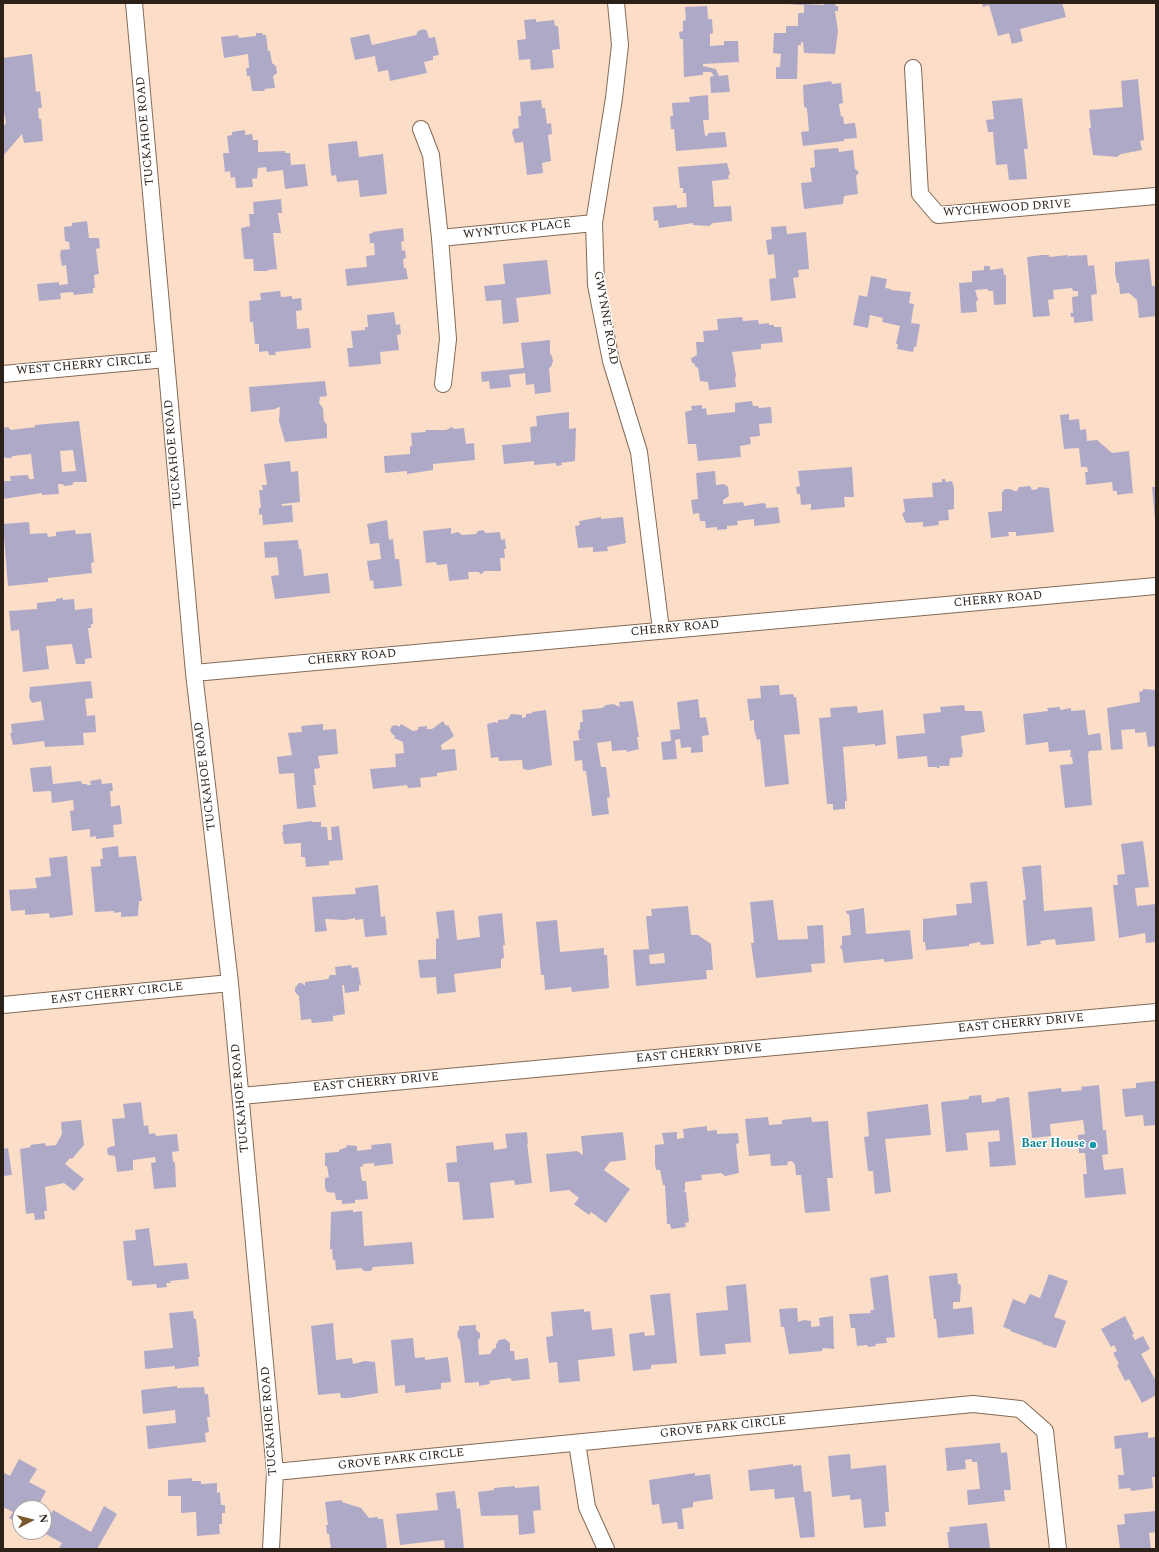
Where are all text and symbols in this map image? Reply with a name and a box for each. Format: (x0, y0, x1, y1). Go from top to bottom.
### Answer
street label: TUCKAHOE ROAD (134, 76, 158, 186)
street label: WYCHEWOOD DRIVE (943, 197, 1071, 221)
street label: WYNTUCK PLACE (462, 217, 572, 243)
street label: GWYNNE ROAD (590, 270, 620, 366)
street label: WEST CHERRY CIRCLE (16, 353, 152, 379)
street label: TUCKAHOE ROAD (162, 399, 186, 509)
street label: CHERRY ROAD (953, 589, 1043, 611)
street label: CHERRY ROAD (630, 618, 720, 640)
street label: CHERRY ROAD (307, 647, 397, 669)
street label: TUCKAHOE ROAD (192, 721, 220, 831)
street label: EAST CHERRY CIRCLE (50, 980, 184, 1008)
street label: EAST CHERRY DRIVE (957, 1011, 1085, 1037)
street label: EAST CHERRY DRIVE (635, 1041, 763, 1067)
street label: TUCKAHOE ROAD (229, 1043, 253, 1153)
street label: EAST CHERRY DRIVE (312, 1070, 440, 1096)
place label: Baer House (1021, 1138, 1085, 1152)
marker: Baer House (1088, 1140, 1098, 1150)
street label: TUCKAHOE ROAD (259, 1366, 281, 1476)
street label: GROVE PARK CIRCLE (659, 1414, 787, 1442)
street label: GROVE PARK CIRCLE (337, 1446, 465, 1474)
north arrow (12, 1500, 52, 1540)
text: N (34, 1513, 52, 1524)

